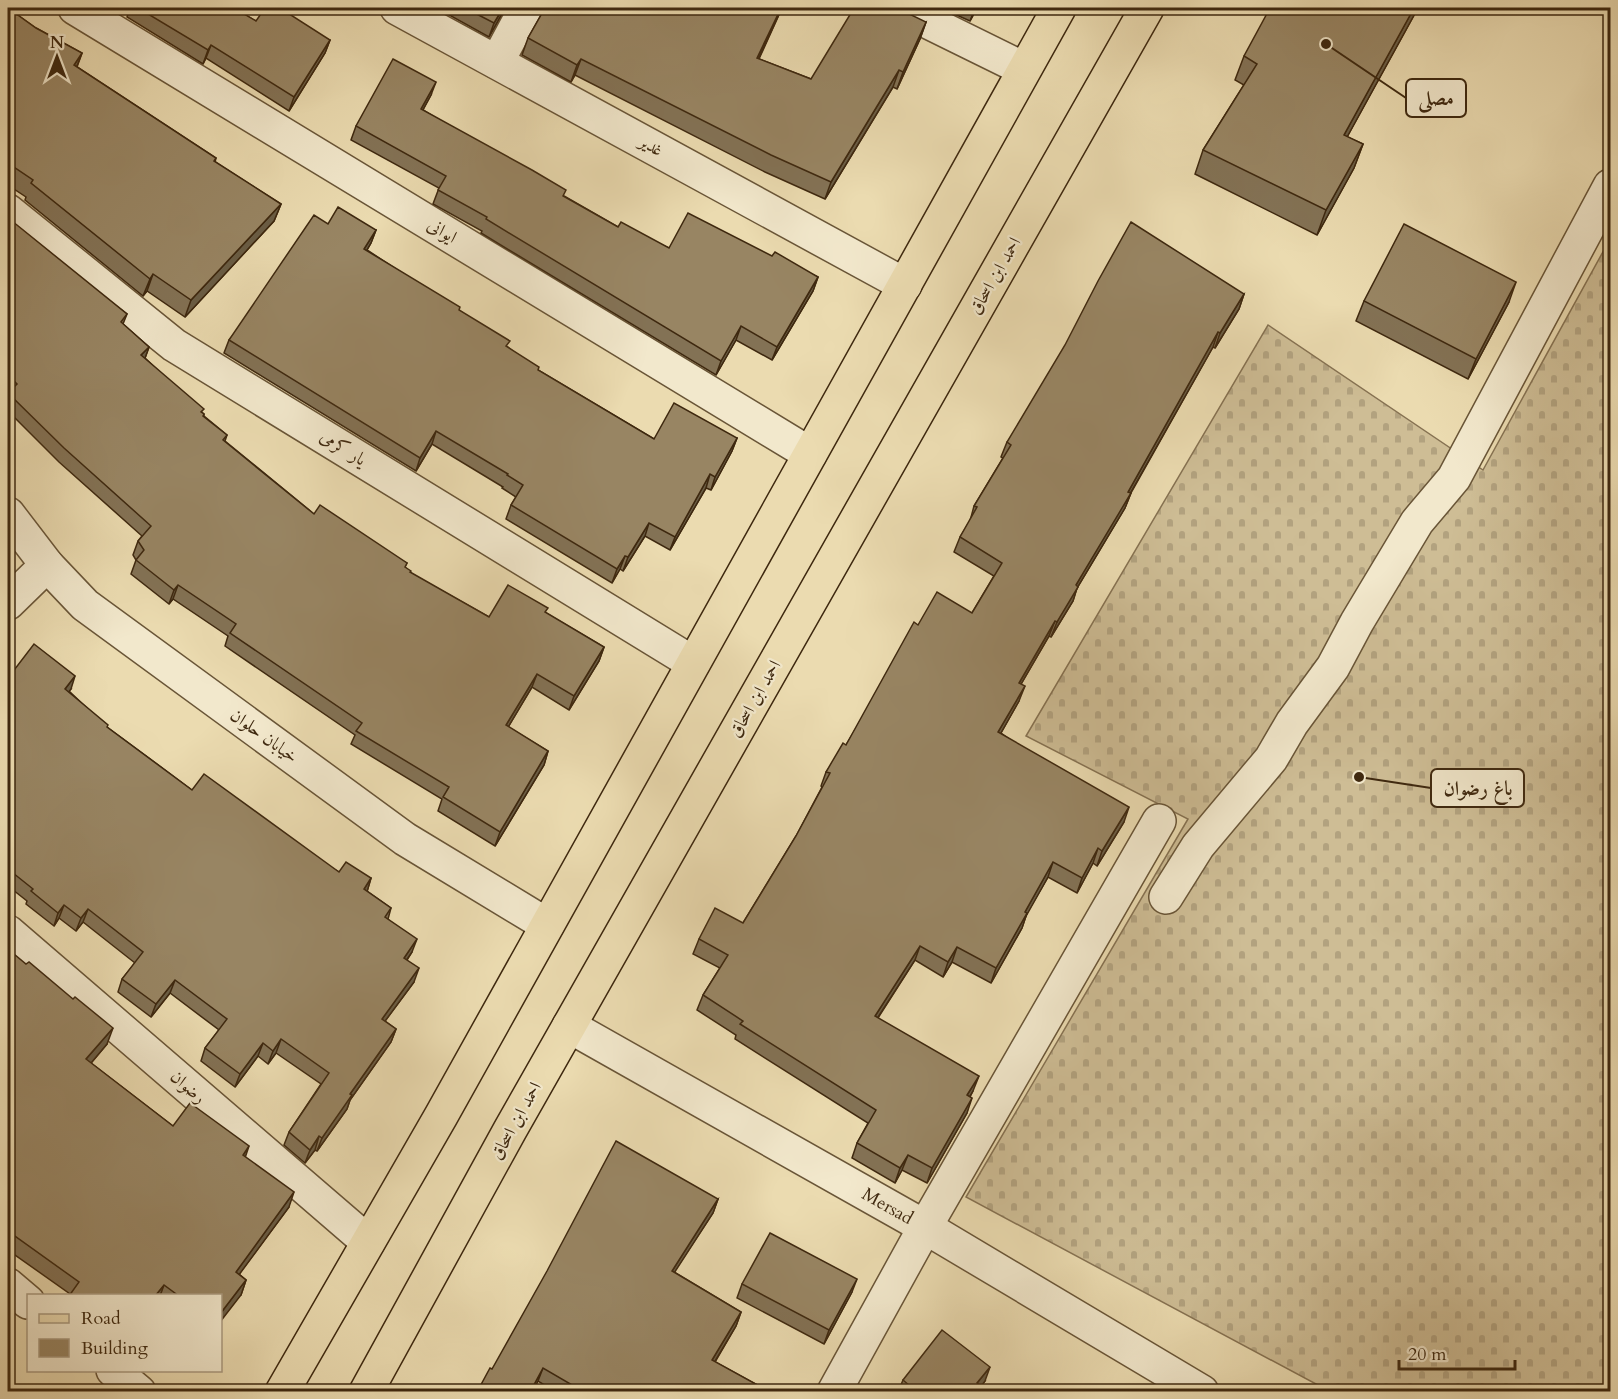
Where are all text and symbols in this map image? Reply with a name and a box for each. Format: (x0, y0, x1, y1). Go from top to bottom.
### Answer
north arrow (27, 27, 87, 87)
text: N (50, 32, 64, 54)
callout: مصلی (1406, 79, 1466, 117)
text: مصلی (1417, 85, 1454, 114)
street label: غدیر (633, 128, 668, 163)
street label: ایوانی (422, 212, 462, 250)
street label: احمد ابن اسحاق (963, 233, 1027, 319)
street label: یار کرمی (315, 424, 372, 473)
street label: احمد ابن اسحاق (723, 656, 787, 742)
street label: خیابان حلوان (225, 703, 303, 769)
callout: باغ رضوان (1431, 769, 1524, 807)
text: باغ رضوان (1443, 775, 1513, 805)
street label: رضوان (165, 1064, 211, 1110)
street label: احمد ابن اسحاق (484, 1077, 548, 1164)
street label: Mersad (858, 1182, 918, 1231)
legend (27, 1294, 222, 1372)
text: Road (81, 1306, 121, 1331)
scale bar (1399, 1333, 1514, 1371)
text: Building (81, 1336, 149, 1361)
text: 20 m (1408, 1342, 1447, 1367)

